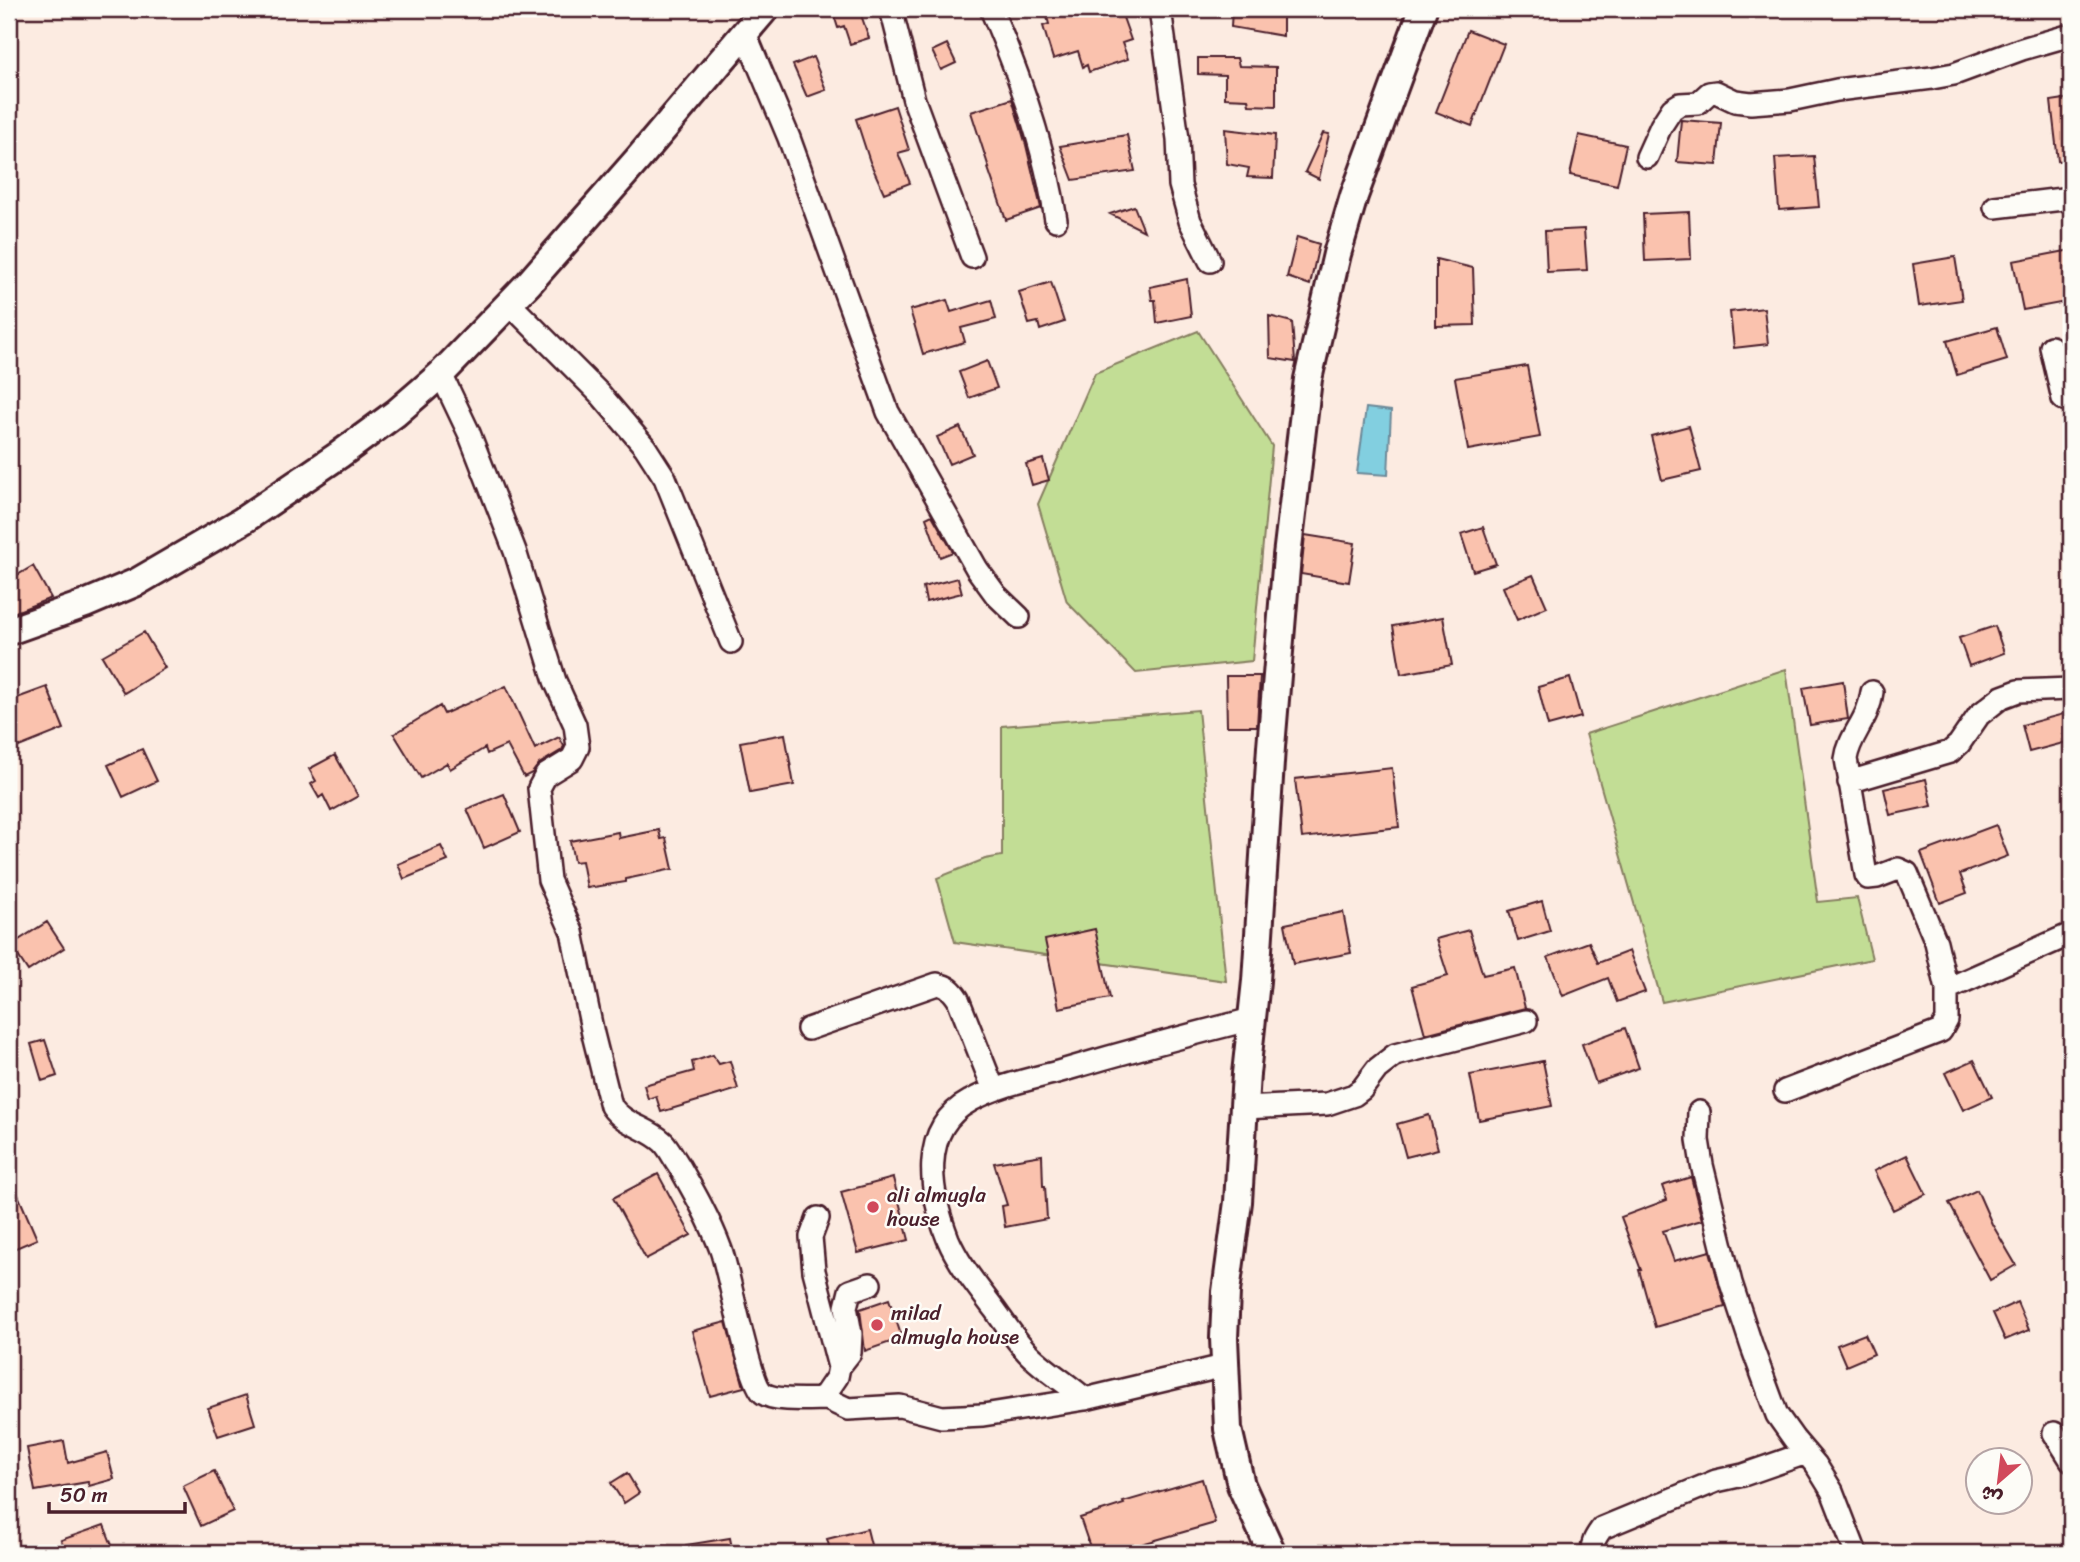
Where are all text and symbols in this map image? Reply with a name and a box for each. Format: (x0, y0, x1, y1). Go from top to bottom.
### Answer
place label: ali almugla house (886, 1176, 986, 1238)
marker: ali almugla house (865, 1199, 881, 1215)
place label: milad almugla house (891, 1294, 1019, 1356)
marker: milad almugla house (869, 1317, 885, 1333)
north arrow (1965, 1446, 2035, 1516)
scale bar (49, 1471, 186, 1515)
text: 50 m (60, 1476, 108, 1514)
text: ش (1974, 1476, 2008, 1515)

